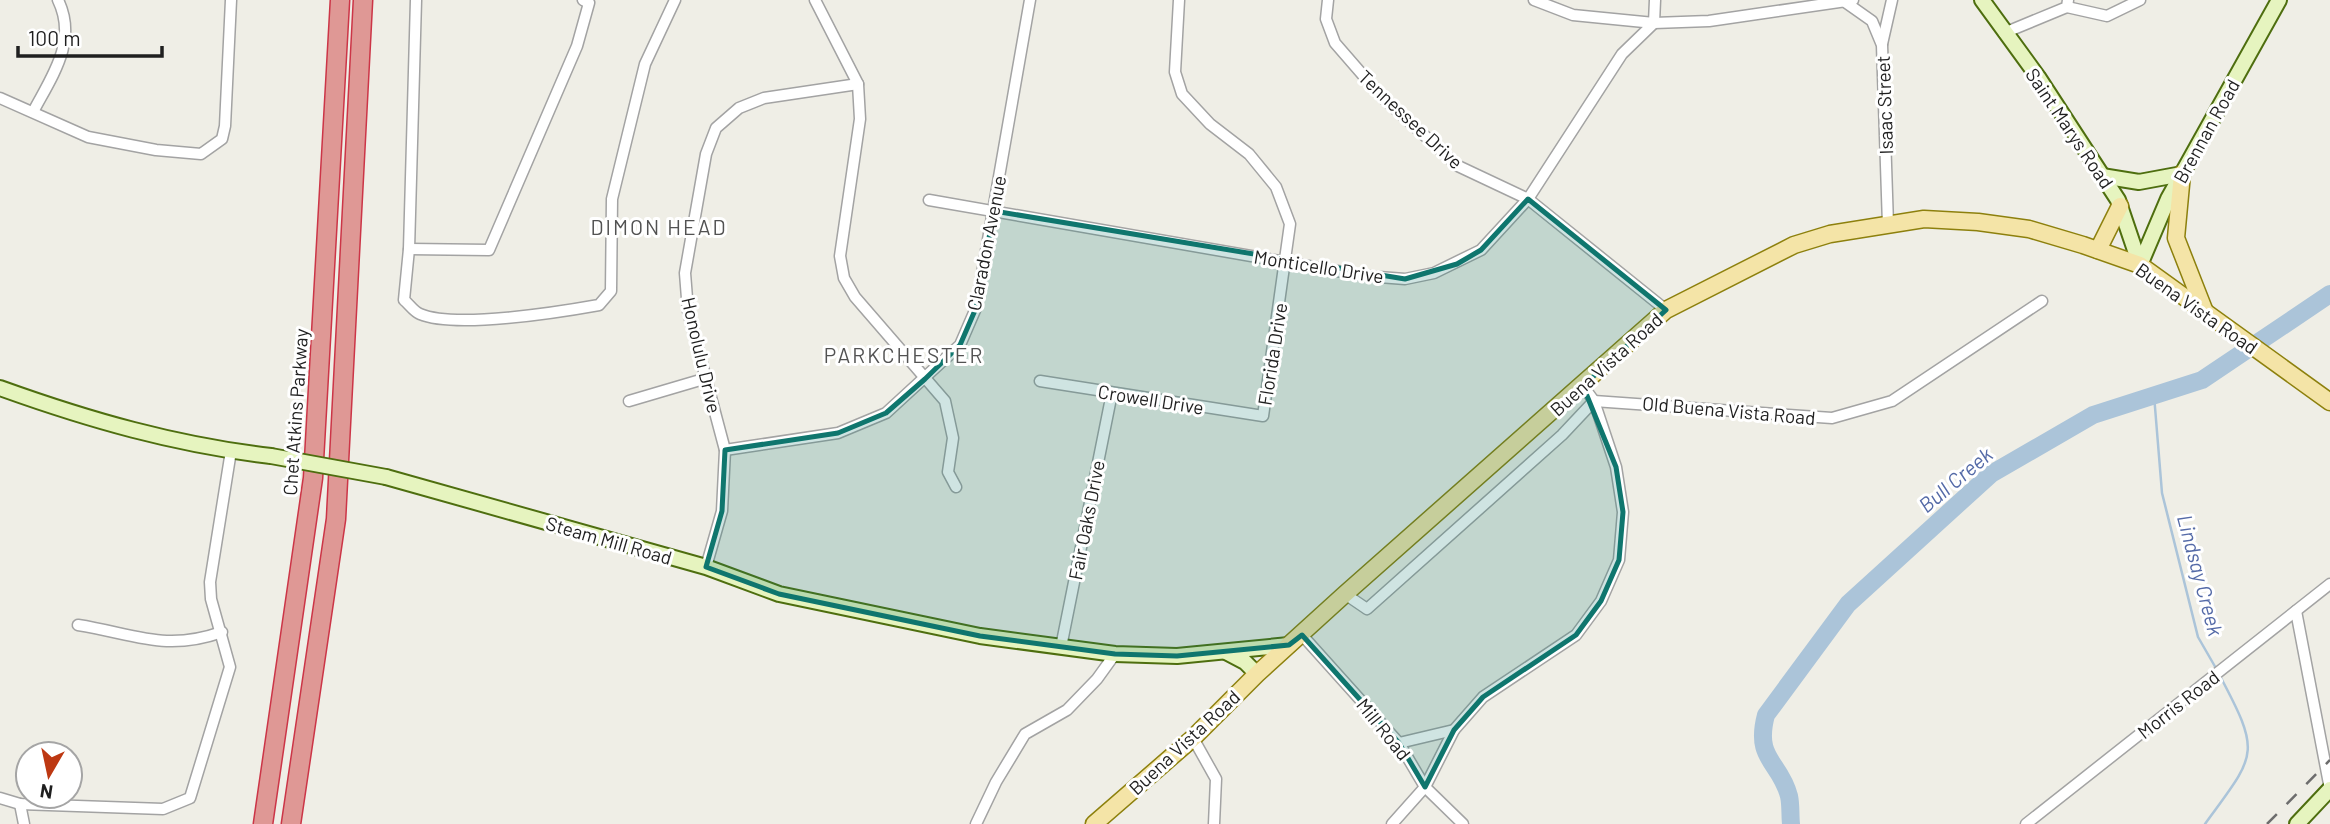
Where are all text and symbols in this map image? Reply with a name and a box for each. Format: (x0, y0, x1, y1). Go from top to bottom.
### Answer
scale bar (18, 14, 161, 58)
text: 100 m (28, 25, 81, 50)
street label: Isaac Street (1871, 55, 1897, 155)
street label: Saint Marys Road (2021, 63, 2119, 193)
street label: Tennessee Drive (1354, 65, 1468, 173)
street label: Brennan Road (2168, 75, 2244, 187)
street label: Claradon Avenue (962, 173, 1010, 313)
district label: DIMON HEAD (590, 214, 728, 239)
street label: Monticello Drive (1252, 244, 1386, 288)
street label: Buena Vista Road (2132, 257, 2262, 359)
street label: Honolulu Drive (677, 295, 727, 415)
street label: Florida Drive (1253, 301, 1291, 407)
street label: Buena Vista Road (1545, 308, 1667, 420)
street label: Chet Atkins Parkway (278, 328, 312, 496)
district label: PARKCHESTER (824, 342, 984, 367)
street label: Crowell Drive (1096, 379, 1206, 419)
street label: Old Buena Vista Road (1641, 391, 1817, 429)
water label: Bull Creek (1913, 440, 1998, 517)
street label: Fair Oaks Drive (1063, 458, 1109, 582)
street label: Steam Mill Road (543, 511, 675, 569)
water label: Lindsay Creek (2173, 512, 2229, 639)
street label: Morris Road (2132, 665, 2224, 743)
street label: Buena Vista Road (1124, 685, 1244, 799)
street label: Mill Road (1352, 693, 1416, 765)
north arrow (14, 740, 84, 810)
text: N (38, 780, 54, 805)

